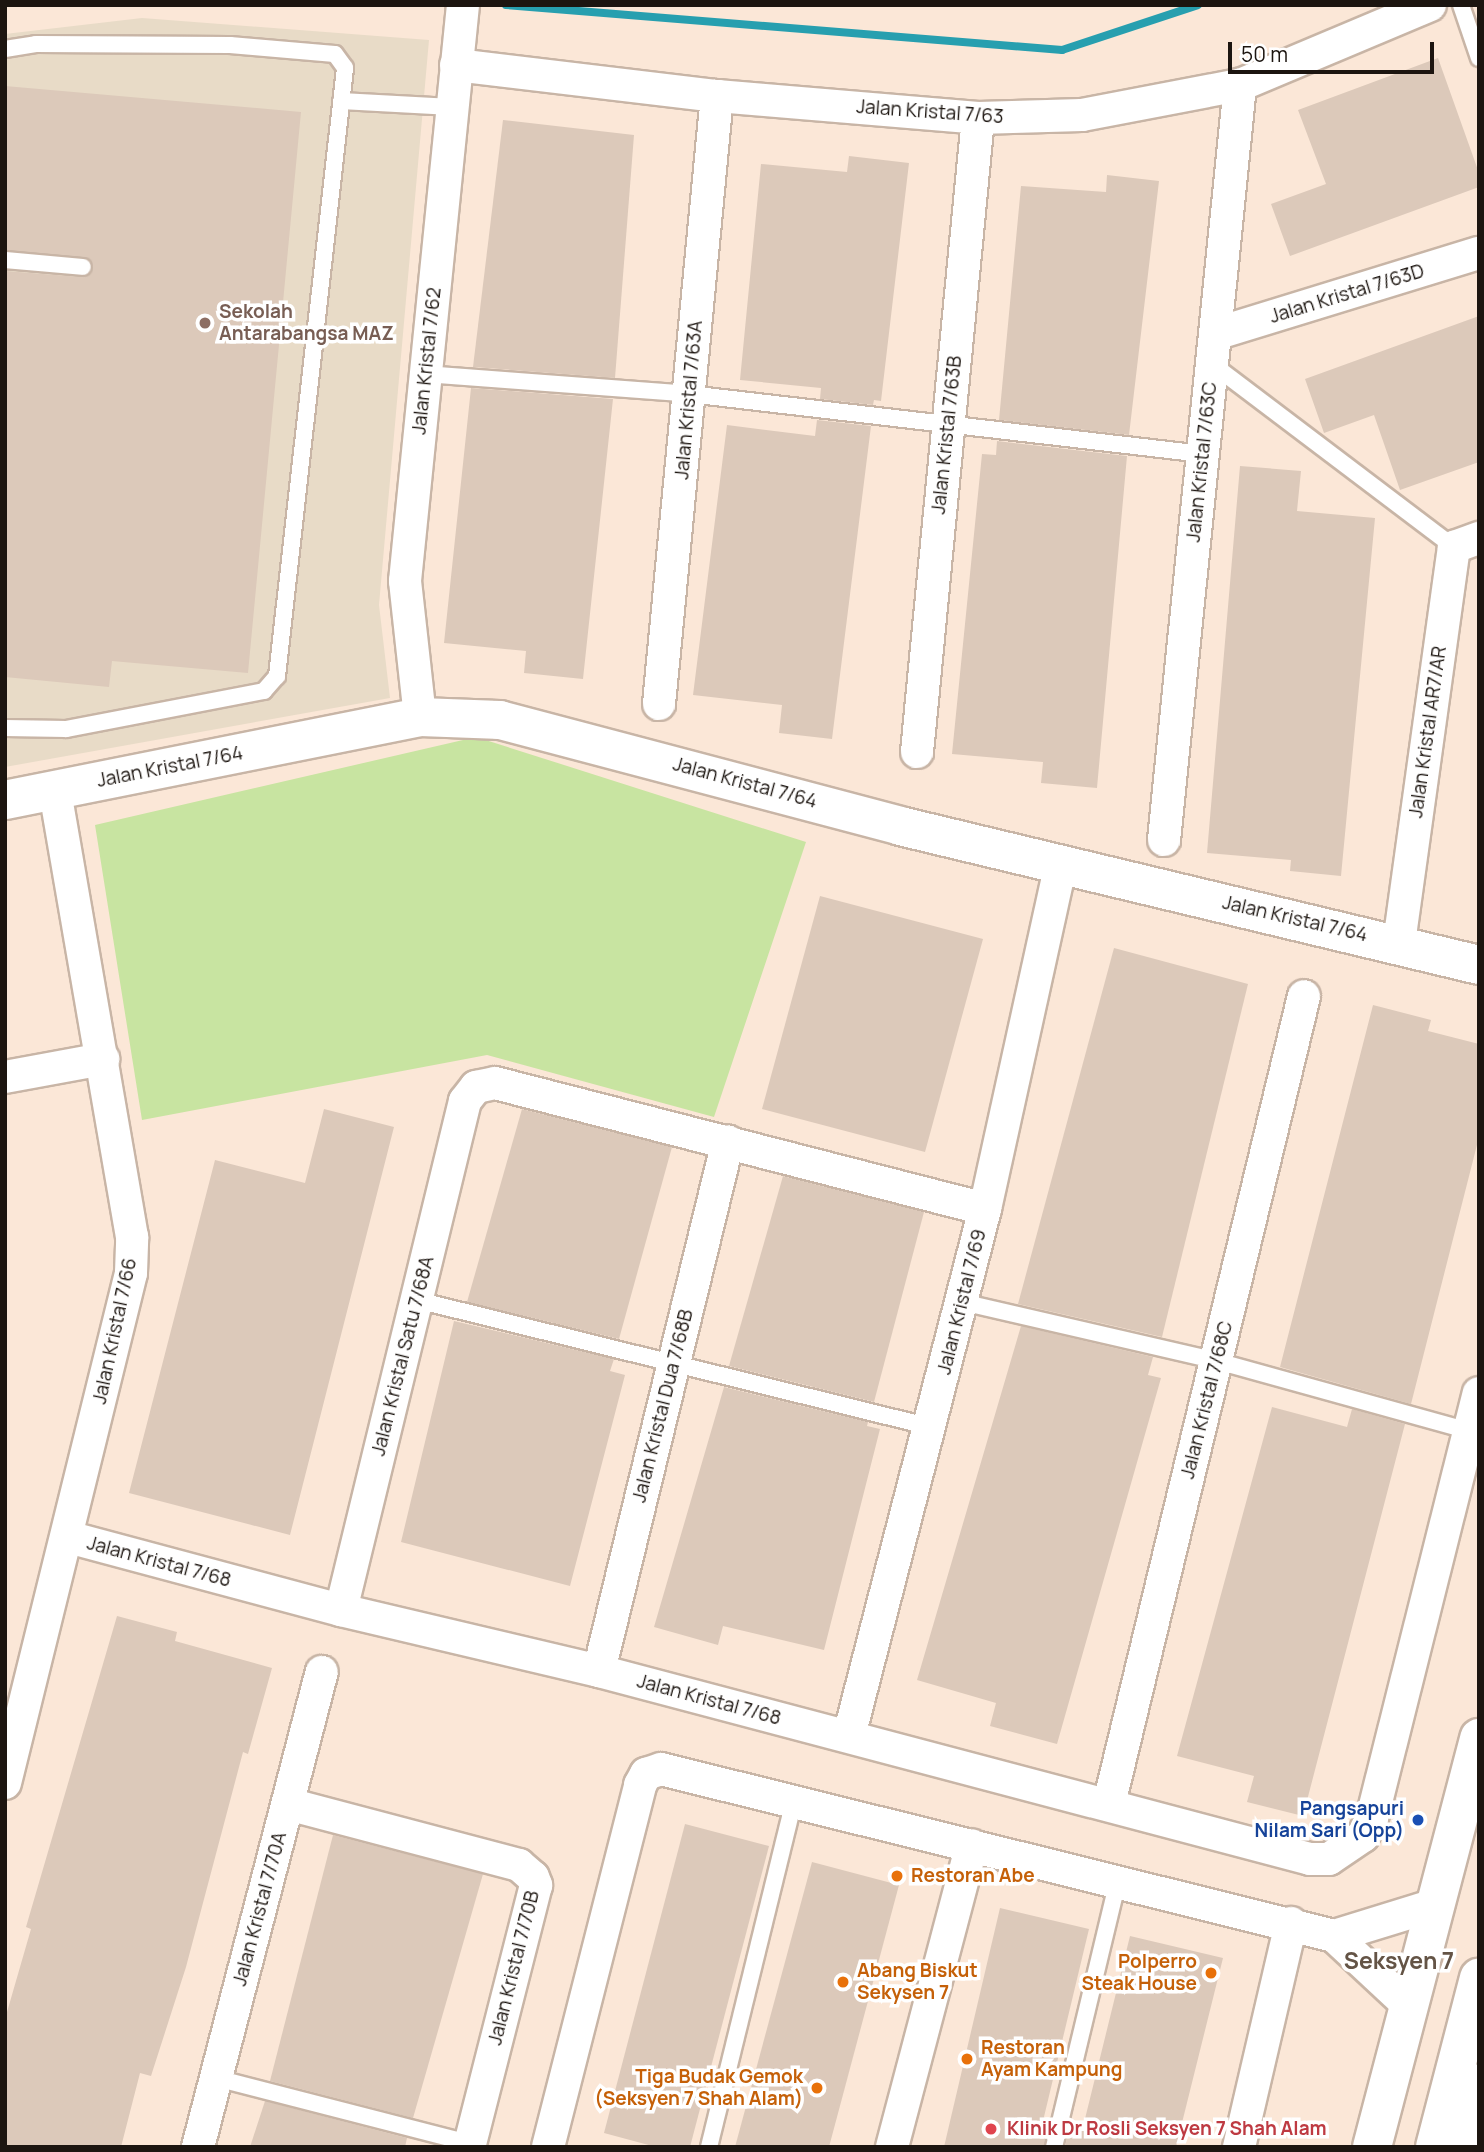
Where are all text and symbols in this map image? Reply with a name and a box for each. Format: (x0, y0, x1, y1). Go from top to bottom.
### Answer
scale bar (1232, 28, 1438, 72)
text: 50 m (1241, 40, 1288, 68)
street label: Jalan Kristal 7/63 (856, 95, 1004, 129)
street label: Jalan Kristal 7/63D (1267, 260, 1427, 328)
street label: Jalan Kristal 7/62 (408, 286, 446, 436)
place label: Sekolah Antarabangsa MAZ (219, 301, 394, 345)
marker: Sekolah Antarabangsa MAZ (197, 315, 213, 331)
street label: Jalan Kristal 7/63A (671, 320, 707, 480)
street label: Jalan Kristal 7/63B (927, 355, 967, 515)
street label: Jalan Kristal 7/63C (1182, 381, 1222, 543)
street label: Jalan Kristal AR7/AR (1405, 645, 1451, 819)
street label: Jalan Kristal 7/64 (95, 742, 245, 792)
street label: Jalan Kristal 7/64 (670, 753, 820, 813)
street label: Jalan Kristal 7/64 (1220, 891, 1370, 947)
street label: Jalan Kristal 7/69 (933, 1227, 991, 1377)
street label: Jalan Kristal Satu 7/68A (367, 1254, 439, 1458)
street label: Jalan Kristal 7/66 (88, 1256, 142, 1406)
street label: Jalan Kristal Dua 7/68B (628, 1307, 698, 1505)
street label: Jalan Kristal 7/68C (1176, 1319, 1238, 1481)
street label: Jalan Kristal 7/68 (85, 1532, 233, 1592)
street label: Jalan Kristal 7/68 (635, 1670, 783, 1730)
place label: Pangsapuri Nilam Sari (Opp) (1255, 1798, 1404, 1842)
marker: Pangsapuri Nilam Sari (Opp) (1410, 1812, 1426, 1828)
street label: Jalan Kristal 7/70A (228, 1830, 292, 1988)
place label: Restoran Abe (911, 1865, 1035, 1887)
marker: Restoran Abe (889, 1868, 905, 1884)
street label: Jalan Kristal 7/70B (484, 1889, 544, 2047)
district label: Seksyen 7 (1344, 1946, 1454, 1974)
place label: Polperro Steak House (1082, 1951, 1197, 1995)
place label: Abang Biskut Sekysen 7 (857, 1960, 978, 2004)
marker: Polperro Steak House (1203, 1965, 1219, 1981)
marker: Abang Biskut Sekysen 7 (835, 1974, 851, 1990)
place label: Restoran Ayam Kampung (981, 2037, 1122, 2081)
marker: Restoran Ayam Kampung (959, 2051, 975, 2067)
place label: Tiga Budak Gemok (Seksyen 7 Shah Alam) (594, 2066, 803, 2110)
marker: Tiga Budak Gemok (Seksyen 7 Shah Alam) (809, 2080, 825, 2096)
place label: Klinik Dr Rosli Seksyen 7 Shah Alam (1007, 2118, 1327, 2140)
marker: Klinik Dr Rosli Seksyen 7 Shah Alam (981, 2119, 1001, 2139)

